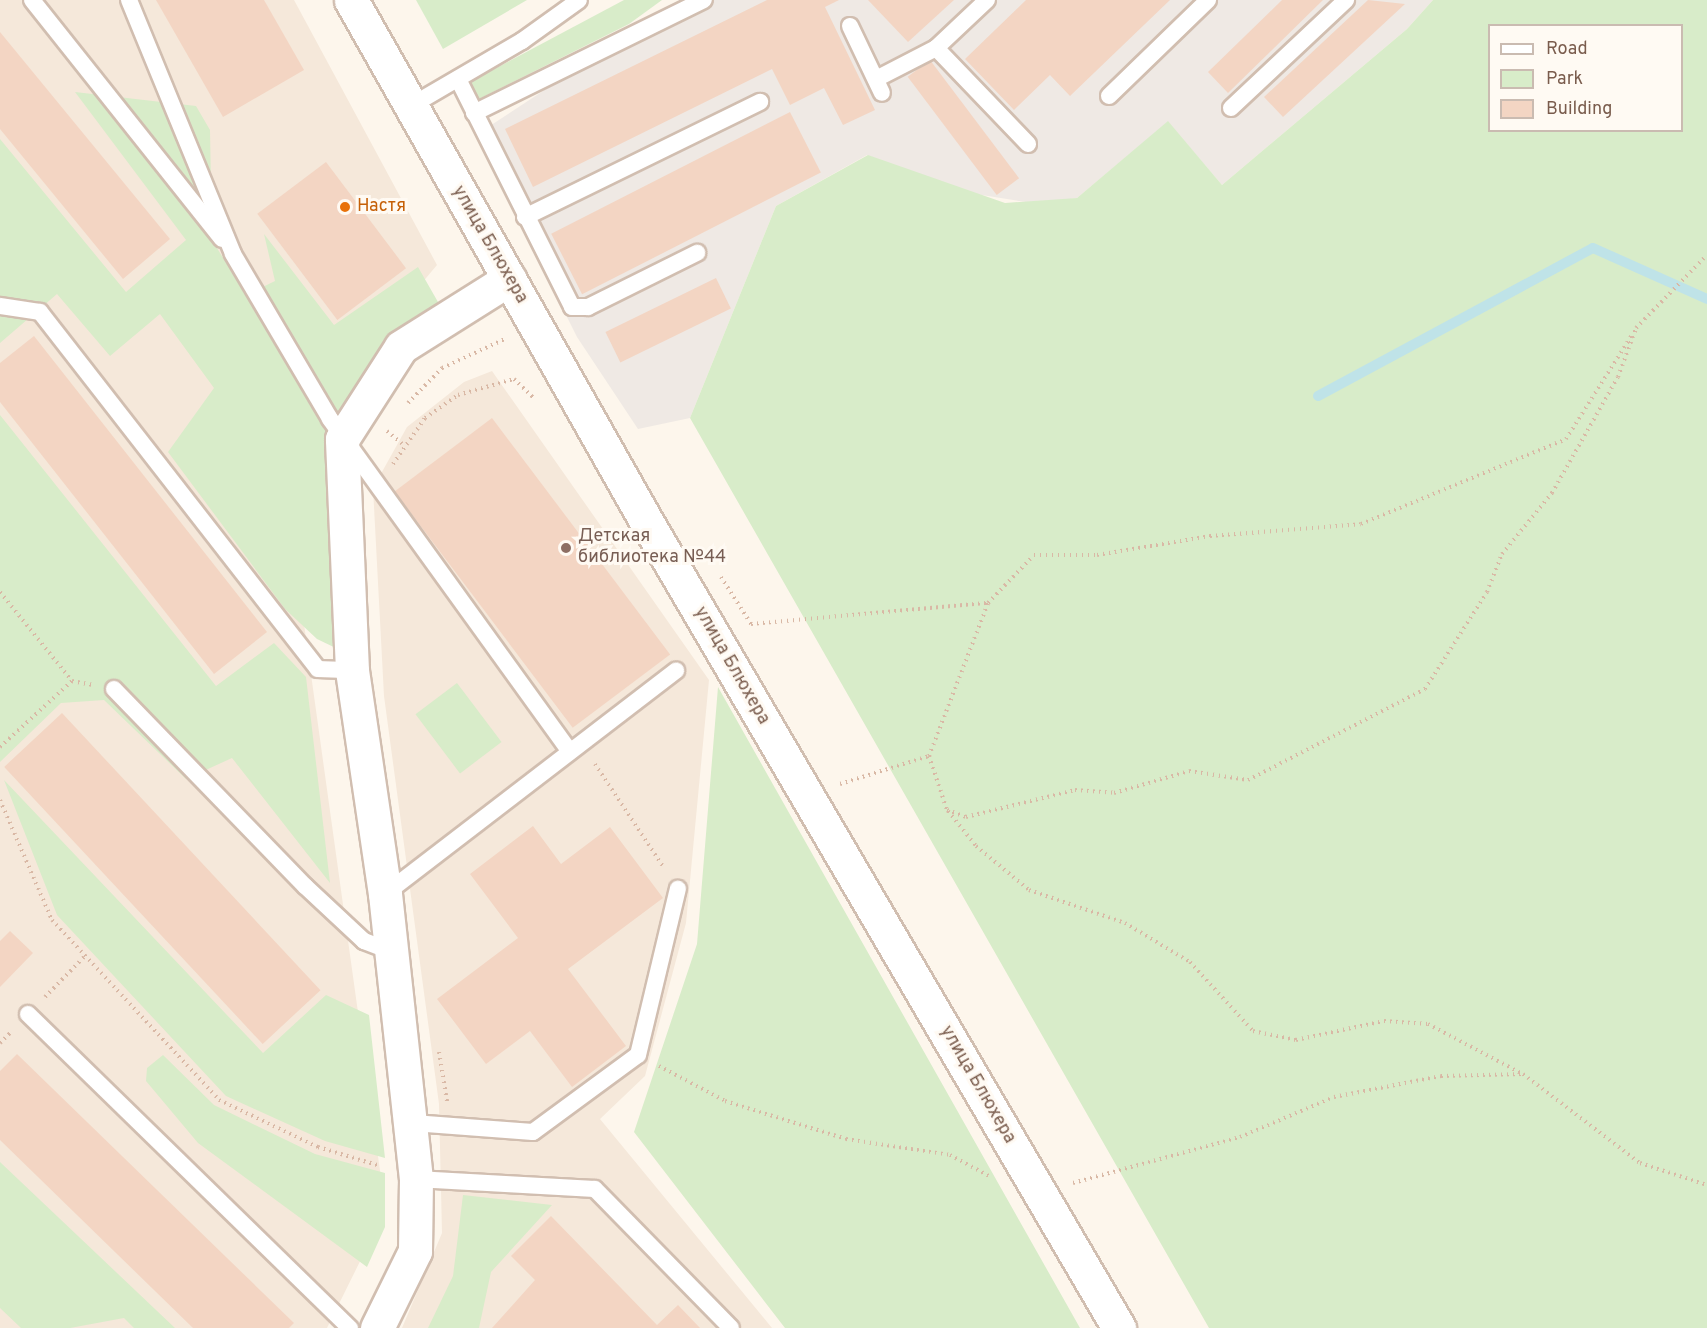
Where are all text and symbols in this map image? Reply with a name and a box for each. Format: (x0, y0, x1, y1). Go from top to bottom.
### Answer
legend (1488, 24, 1683, 132)
text: Road (1546, 38, 1588, 61)
text: Park (1546, 68, 1583, 91)
text: Building (1546, 98, 1612, 121)
street label: улица Блюхера (447, 182, 531, 308)
place label: Настя (357, 196, 406, 218)
marker: Настя (338, 200, 352, 214)
place label: Детская библиотека №44 (578, 527, 726, 570)
marker: Детская библиотека №44 (559, 541, 573, 555)
street label: улица Блюхера (689, 603, 773, 729)
street label: улица Блюхера (935, 1022, 1019, 1148)

